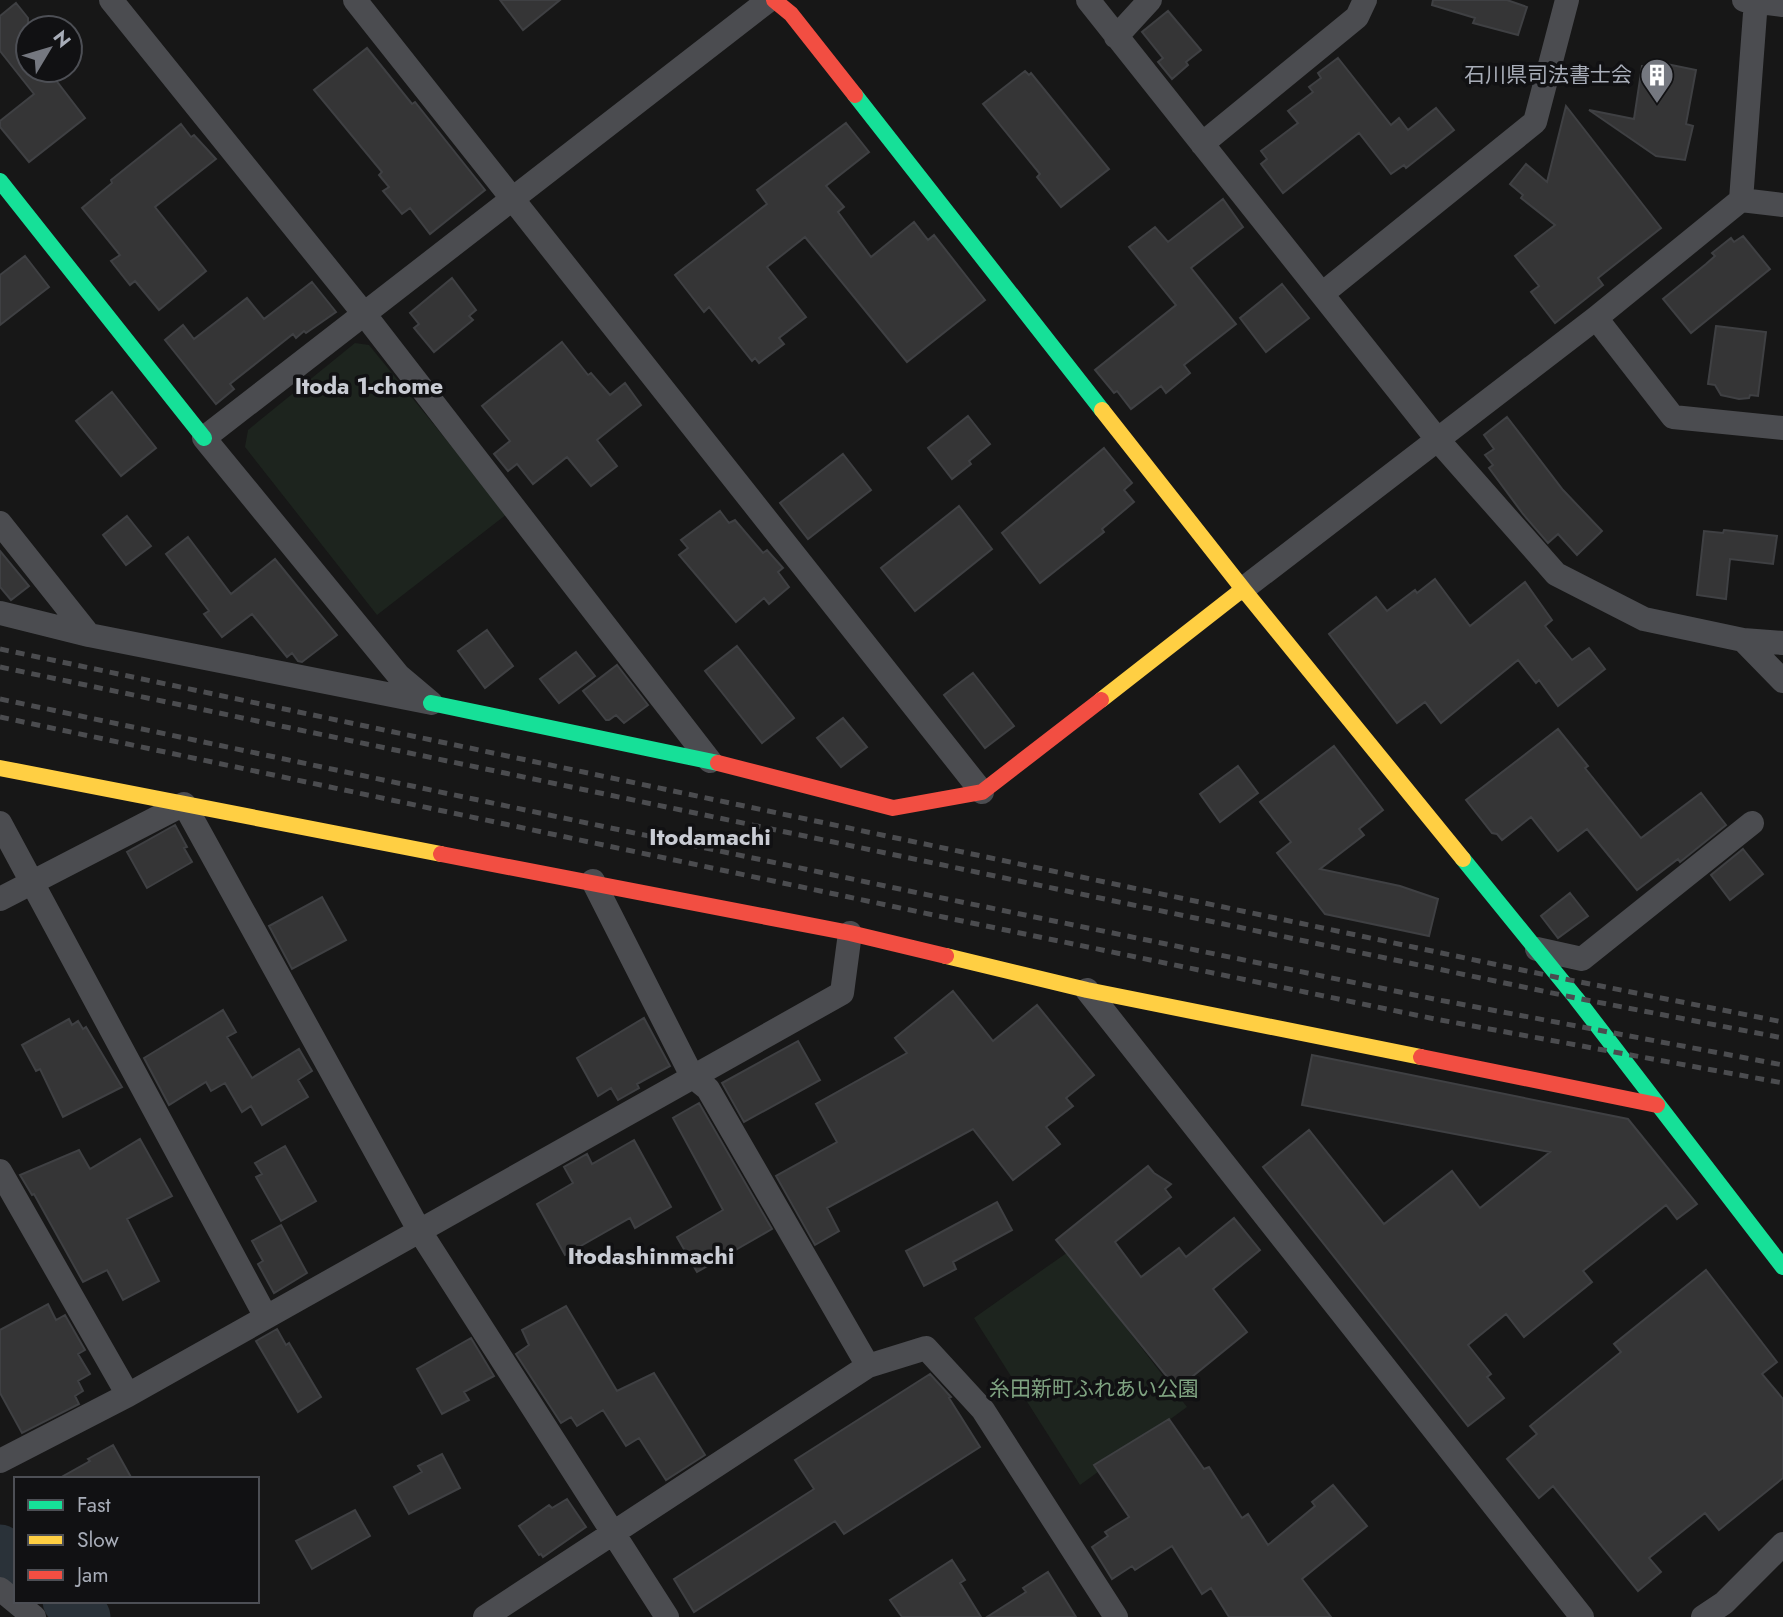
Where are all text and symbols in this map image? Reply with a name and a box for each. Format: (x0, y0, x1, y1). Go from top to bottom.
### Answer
north arrow (14, 14, 84, 84)
text: N (47, 25, 77, 53)
building icon: 石川県司法書士会 (1638, 56, 1676, 105)
place label: 石川県司法書士会 (1464, 60, 1632, 90)
district label: Itoda 1-chome (295, 369, 443, 403)
district label: Itodamachi (649, 819, 771, 854)
district label: Itodashinmachi (568, 1238, 735, 1273)
park label: 糸田新町ふれあい公園 (989, 1374, 1199, 1404)
legend (14, 1477, 259, 1603)
text: Fast (77, 1490, 110, 1520)
text: Slow (77, 1525, 119, 1555)
text: Jam (74, 1560, 109, 1590)

